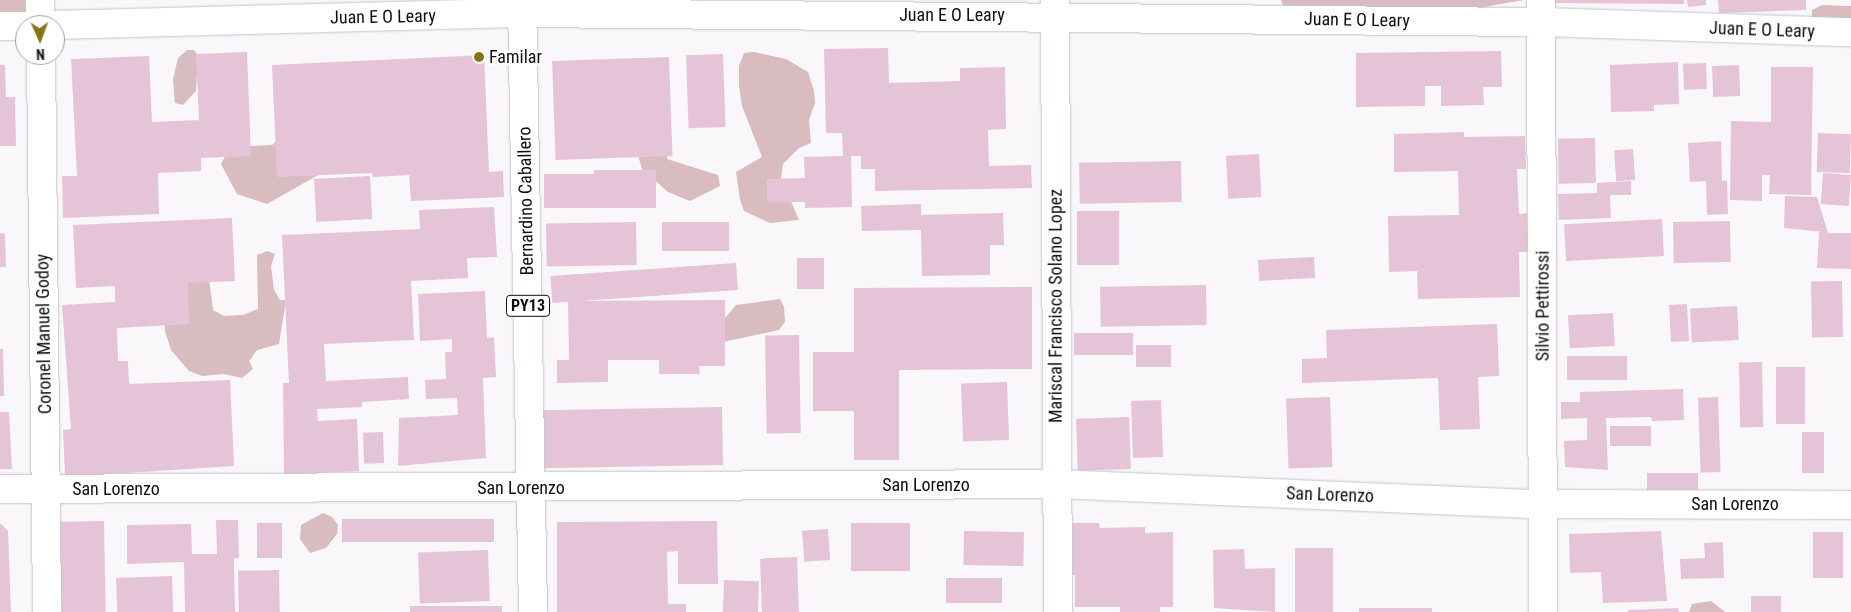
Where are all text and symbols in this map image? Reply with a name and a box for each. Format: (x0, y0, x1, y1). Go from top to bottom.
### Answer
street label: Juan E O Leary (899, 4, 1005, 26)
street label: Juan E O Leary (330, 5, 436, 29)
street label: Juan E O Leary (1304, 8, 1410, 32)
north arrow (15, 15, 65, 65)
street label: Juan E O Leary (1709, 17, 1815, 43)
text: N (36, 46, 45, 62)
place label: Familar (489, 46, 542, 68)
marker: Familar (473, 51, 485, 63)
street label: Bernardino Caballero (514, 126, 538, 276)
street label: Mariscal Francisco Solano Lopez (1045, 189, 1067, 423)
street label: Silvio Pettirossi (1532, 251, 1554, 361)
street label: Coronel Manuel Godoy (32, 254, 56, 414)
road number: PY13 (506, 292, 550, 320)
street label: San Lorenzo (882, 474, 970, 496)
street label: San Lorenzo (477, 477, 565, 499)
street label: San Lorenzo (72, 478, 160, 500)
street label: San Lorenzo (1286, 483, 1374, 507)
street label: San Lorenzo (1691, 493, 1779, 515)

